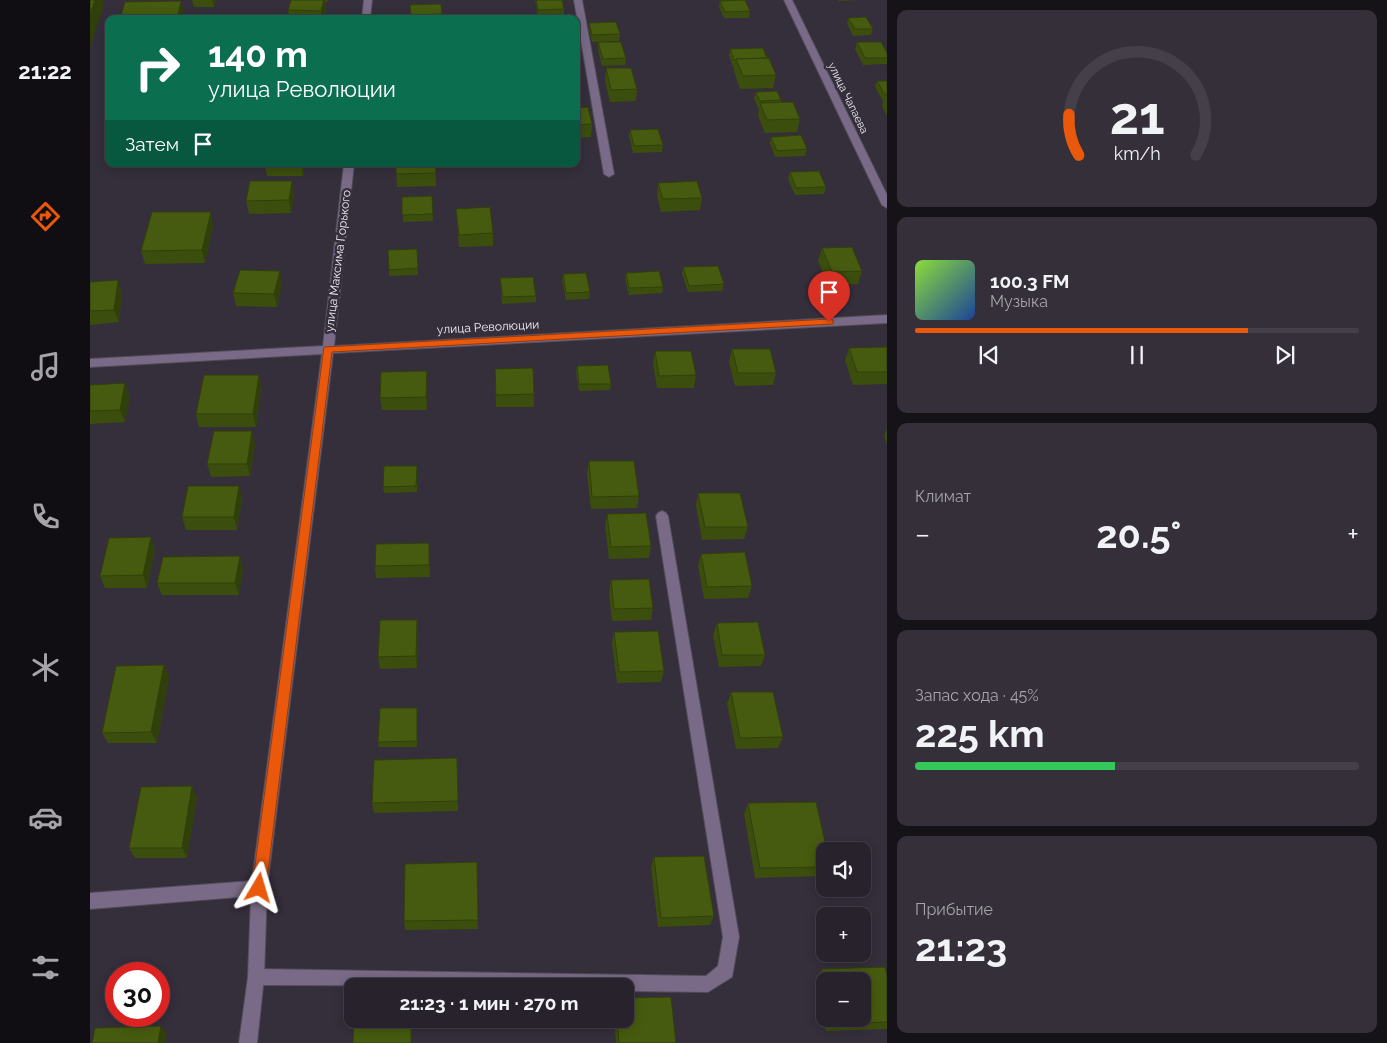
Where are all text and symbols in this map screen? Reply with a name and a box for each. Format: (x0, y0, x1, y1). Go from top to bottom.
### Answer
text: 140 m (208, 34, 308, 75)
icon: right (125, 35, 190, 100)
text: 21:22 (18, 58, 72, 84)
street label: улица Чапаева (825, 60, 871, 136)
text: улица Революции (208, 76, 396, 102)
text: 21 (1109, 85, 1165, 146)
icon: arrive (189, 130, 217, 158)
text: Затем (125, 133, 179, 155)
text: km/h (1113, 143, 1161, 164)
street label: улица Максима Горького (322, 189, 354, 333)
icon: directions (28, 199, 63, 234)
text: 100.3 FM (990, 270, 1070, 292)
pin (808, 271, 850, 322)
icon: arrive (815, 278, 843, 306)
text: Музыка (990, 292, 1048, 311)
street label: улица Революции (436, 317, 540, 337)
icon: previous (975, 341, 1003, 369)
icon: pause (1123, 341, 1151, 369)
icon: next (1271, 341, 1299, 369)
icon: music (28, 349, 63, 384)
text: Климат (915, 487, 971, 506)
icon: phone (28, 499, 63, 534)
text: 20.5° (1096, 512, 1181, 557)
text: − (915, 518, 930, 551)
text: + (1347, 518, 1359, 551)
icon: climate (28, 650, 63, 685)
text: Запас хода · 45% (915, 686, 1039, 705)
text: 225 km (915, 711, 1045, 756)
icon: car (28, 800, 63, 835)
map controls (816, 842, 871, 1027)
button: sound (816, 842, 871, 897)
position arrow (232, 861, 284, 913)
text: Прибытие (915, 900, 993, 919)
button: + (816, 907, 871, 962)
text: 21:23 (915, 925, 1007, 970)
icon: filters (28, 950, 63, 985)
speed limit sign: 30 (105, 962, 170, 1027)
button: − (816, 972, 871, 1027)
text: 21:23 · 1 мин · 270 m (399, 992, 579, 1014)

